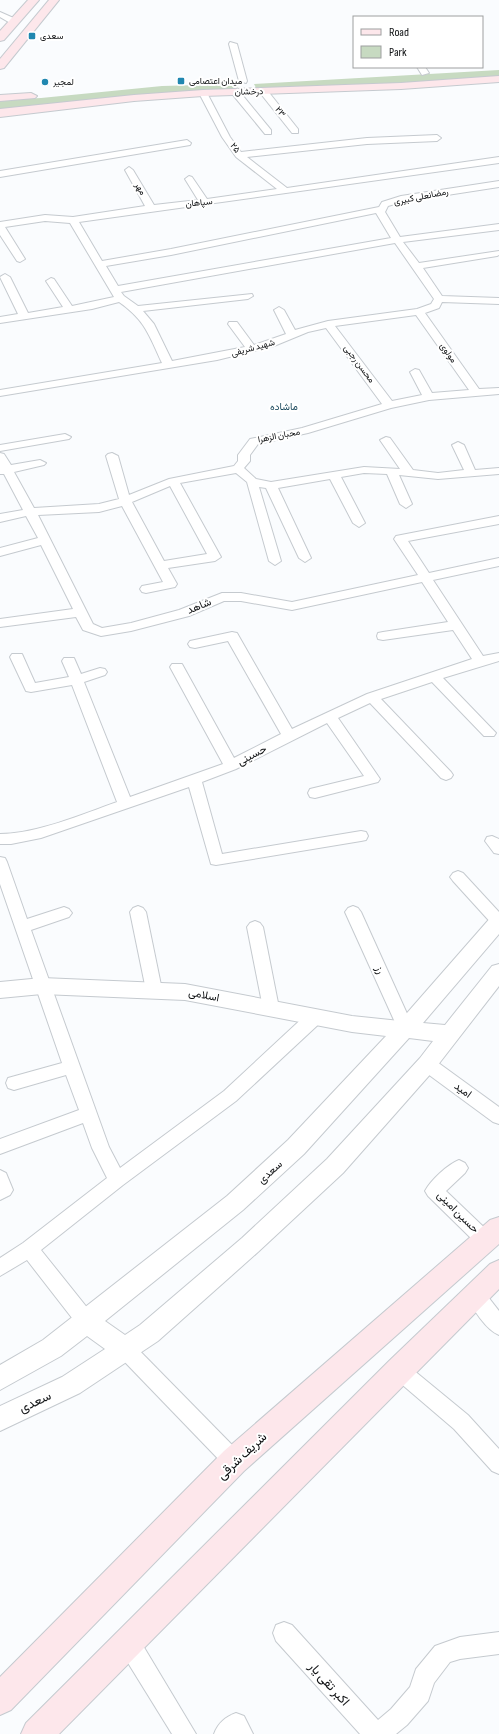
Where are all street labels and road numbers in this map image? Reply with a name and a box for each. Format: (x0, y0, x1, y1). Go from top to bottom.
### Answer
street label: درخشان (235, 86, 263, 98)
street label: ۲۳ (272, 104, 288, 120)
street label: ۲۵ (228, 141, 242, 155)
street label: مهر (132, 180, 148, 197)
street label: رمضانعلی کبیری (393, 186, 449, 208)
street label: سپاهان (185, 196, 213, 210)
street label: شهید شریفی (230, 337, 276, 359)
street label: مولوی (437, 341, 459, 365)
street label: محسن رجبی (341, 343, 377, 385)
street label: محبان الزهرا (257, 427, 301, 445)
street label: شاهد (185, 595, 213, 617)
street label: حسینی (235, 742, 269, 768)
street label: رز (372, 963, 388, 976)
street label: اسلامی (188, 986, 220, 1004)
street label: امید (452, 1079, 474, 1101)
street label: سعدی (255, 1157, 285, 1186)
street label: حسین امینی (434, 1188, 482, 1236)
street label: سعدی (16, 1388, 54, 1416)
street label: شریف شرقی (214, 1429, 270, 1483)
street label: اکبر تقی یار (304, 1658, 353, 1709)

